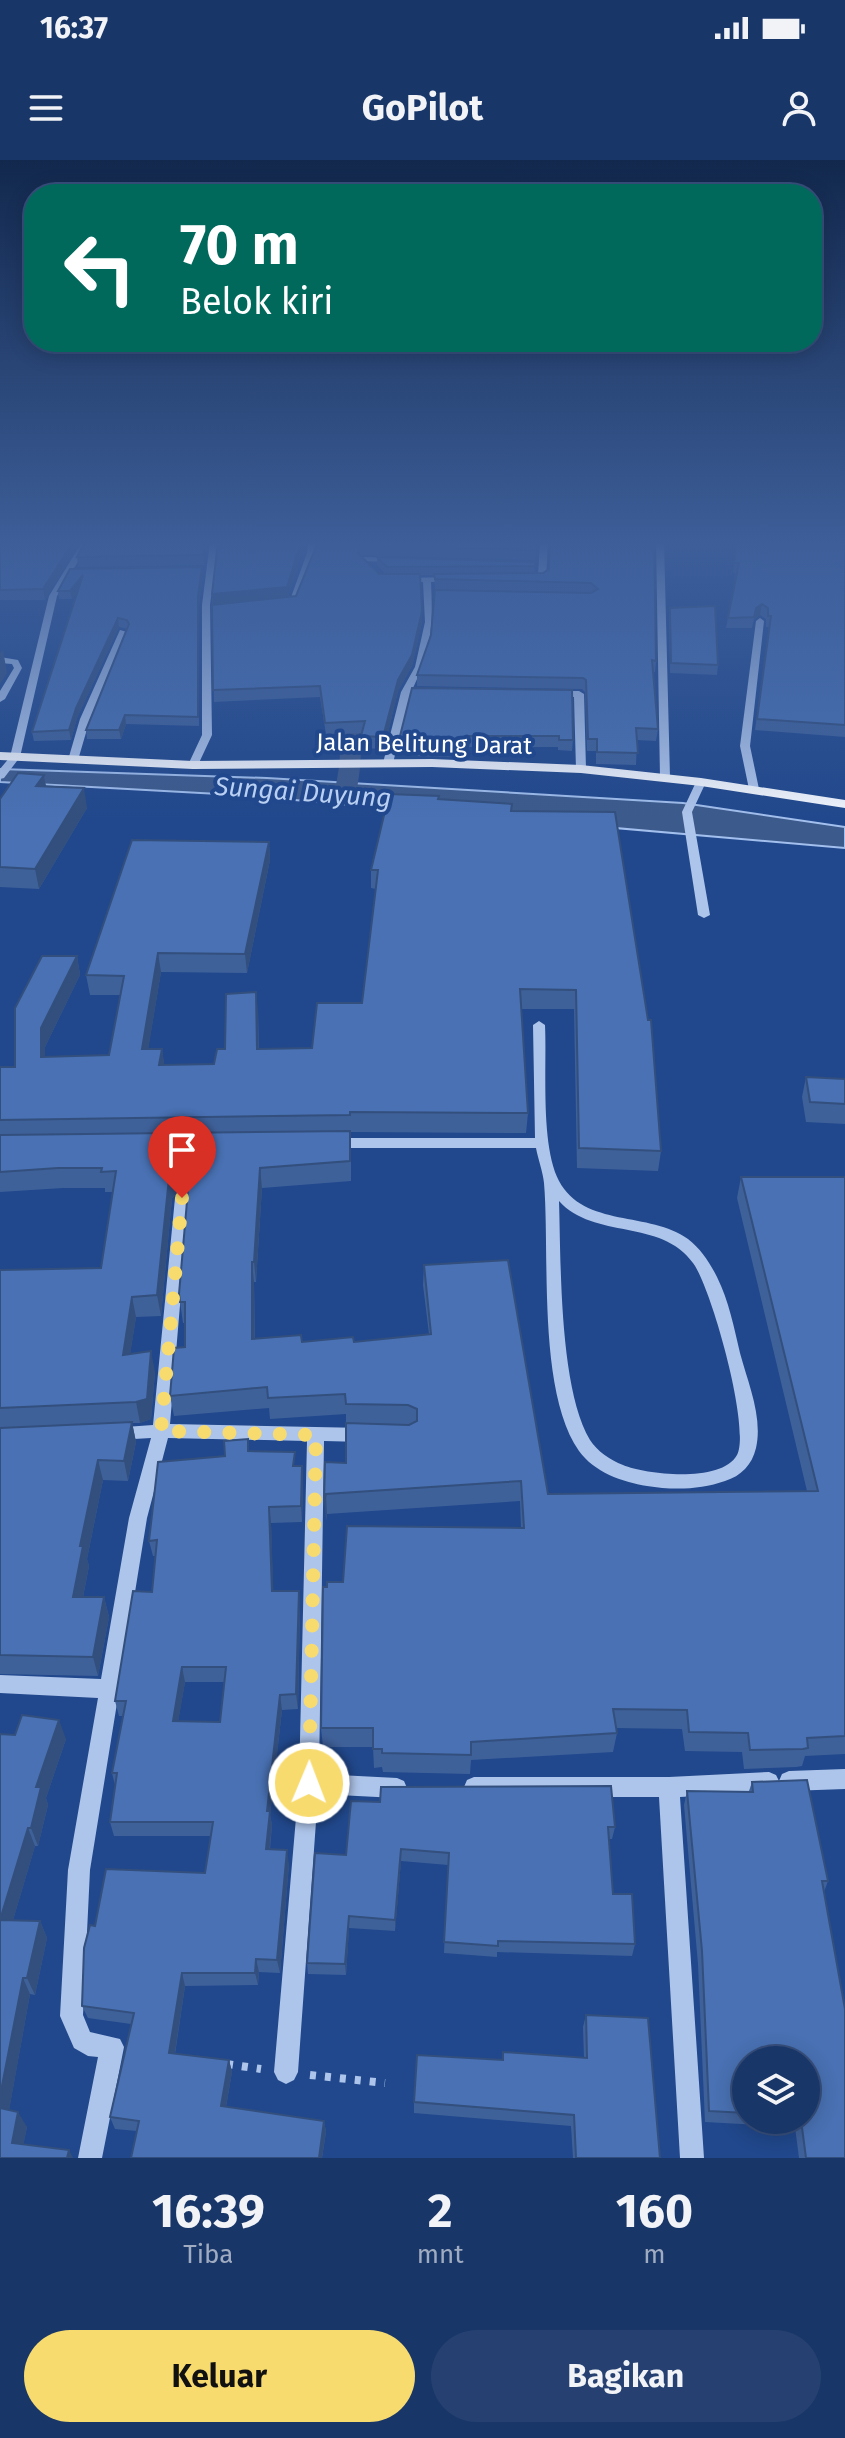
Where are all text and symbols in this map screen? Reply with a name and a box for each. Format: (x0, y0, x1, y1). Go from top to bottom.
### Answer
text: 16:37 (40, 10, 108, 46)
icon: menu (24, 86, 68, 130)
text: GoPilot (362, 86, 483, 130)
icon: person (777, 86, 821, 130)
text: 70 m (180, 212, 299, 279)
icon: left (48, 216, 152, 320)
text: Belok kiri (180, 280, 334, 324)
street label: Jalan Belitung Darat (316, 728, 533, 760)
water label: Sungai Duyung (212, 771, 392, 814)
pin (148, 1116, 216, 1198)
icon: arrive (160, 1128, 204, 1172)
position arrow (267, 1741, 351, 1825)
map controls (732, 2046, 820, 2134)
button: layers (732, 2046, 820, 2134)
text: 16:39 (152, 2182, 265, 2240)
text: 2 (428, 2182, 453, 2240)
text: 160 (616, 2182, 693, 2240)
text: Tiba (183, 2239, 233, 2270)
text: mnt (417, 2239, 464, 2270)
text: m (643, 2239, 665, 2270)
button: Keluar (24, 2330, 415, 2422)
button: Bagikan (431, 2330, 821, 2422)

